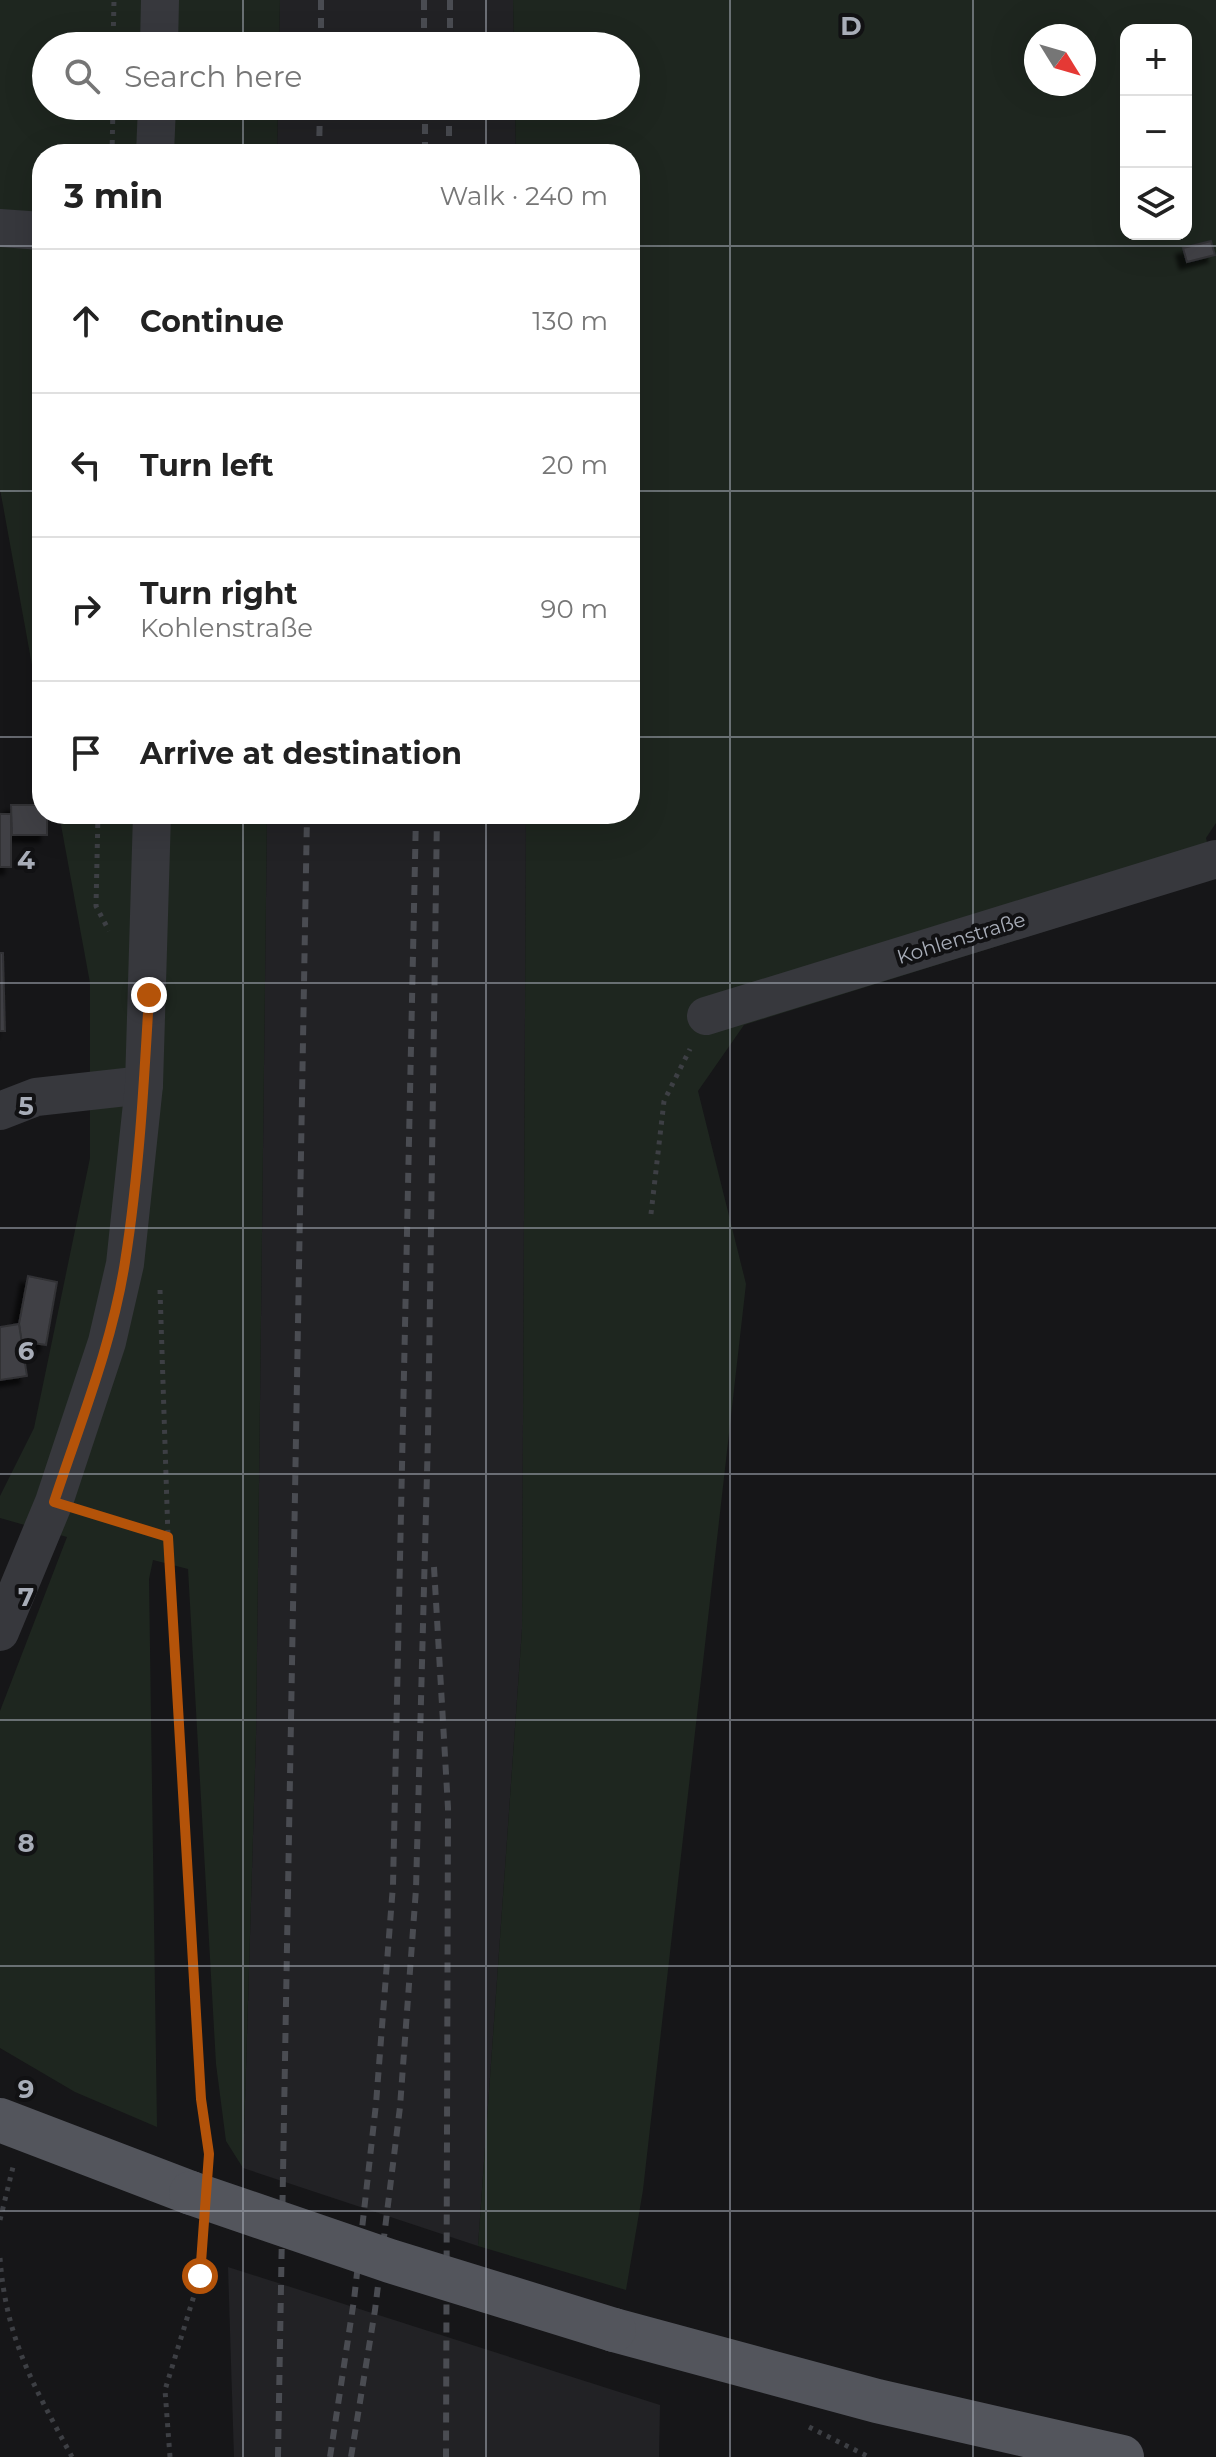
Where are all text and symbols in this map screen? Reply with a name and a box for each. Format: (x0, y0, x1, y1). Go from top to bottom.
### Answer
text: D (840, 10, 862, 42)
north arrow (1024, 24, 1096, 96)
map controls (1120, 24, 1192, 240)
button: + (1120, 24, 1192, 96)
search box (32, 32, 640, 120)
icon: search (60, 54, 104, 98)
text: Search here (124, 58, 302, 95)
button: − (1120, 96, 1192, 168)
button: layers (1120, 168, 1192, 240)
text: 3 min (64, 175, 163, 217)
text: Walk · 240 m (440, 180, 608, 212)
icon: ahead (64, 299, 108, 343)
text: Continue (140, 303, 284, 340)
text: 130 m (532, 305, 608, 337)
icon: left (64, 443, 108, 487)
text: Turn left (140, 447, 273, 484)
text: 20 m (542, 449, 608, 481)
text: Turn right (140, 575, 297, 612)
icon: right (64, 587, 108, 631)
text: 90 m (541, 593, 608, 625)
text: Kohlenstraße (140, 612, 313, 644)
icon: arrive (64, 731, 108, 775)
text: Arrive at destination (140, 735, 462, 772)
text: 4 (17, 844, 35, 876)
street label: Kohlenstraße (894, 907, 1028, 969)
route end (131, 977, 167, 1013)
text: 5 (18, 1090, 34, 1122)
text: 6 (18, 1335, 35, 1367)
text: 7 (18, 1581, 34, 1613)
text: 8 (17, 1827, 35, 1859)
text: 9 (18, 2073, 34, 2105)
route start (182, 2258, 218, 2294)

